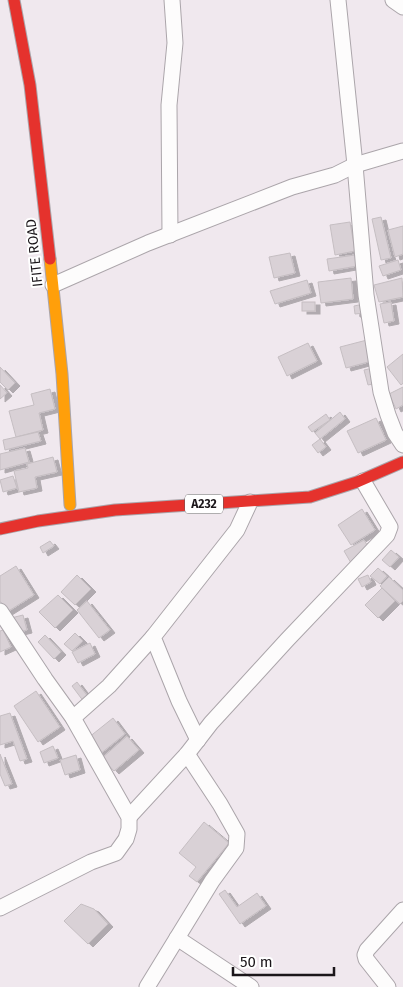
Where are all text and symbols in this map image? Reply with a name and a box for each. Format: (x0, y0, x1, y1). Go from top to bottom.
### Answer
street label: IFITE ROAD (22, 218, 47, 288)
road number: A232 (185, 494, 223, 514)
scale bar (233, 944, 334, 976)
text: 50 m (240, 953, 273, 971)

